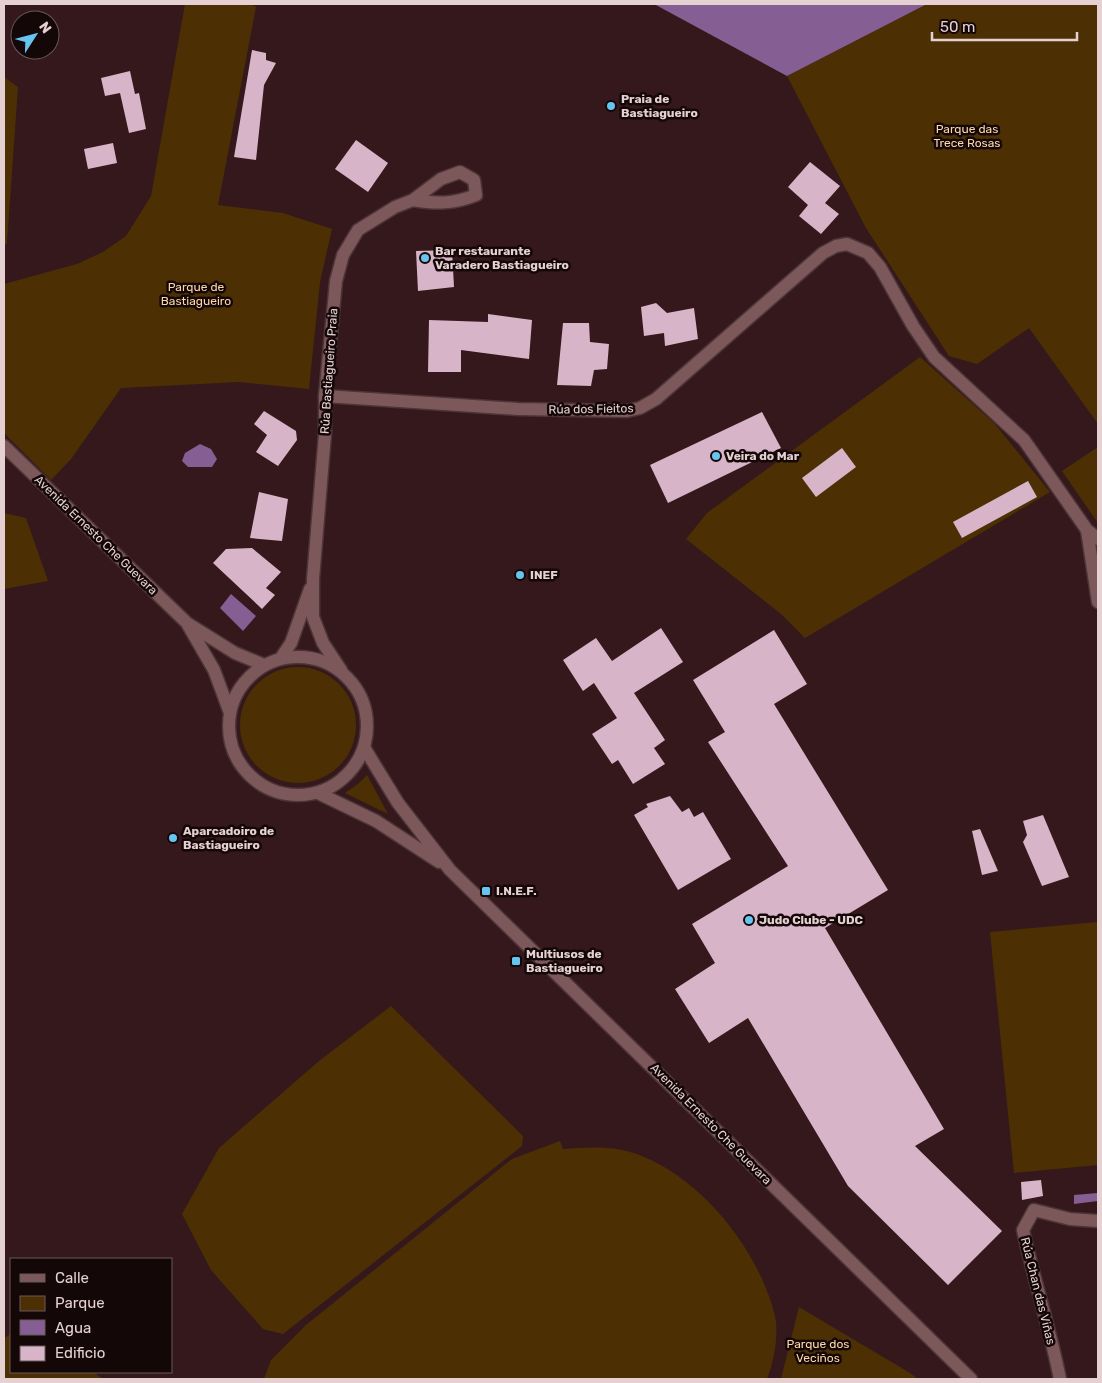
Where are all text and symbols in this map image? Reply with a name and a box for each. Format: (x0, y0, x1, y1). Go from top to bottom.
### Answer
north arrow (10, 10, 60, 60)
scale bar (932, 10, 1077, 42)
text: 50 m (940, 18, 975, 36)
text: N (35, 19, 55, 37)
place label: Praia de Bastiagueiro (621, 92, 698, 120)
marker: Praia de Bastiagueiro (605, 100, 617, 112)
park label: Parque das Trece Rosas (934, 122, 1000, 150)
place label: Bar restaurante Varadero Bastiagueiro (435, 244, 569, 272)
marker: Bar restaurante Varadero Bastiagueiro (419, 252, 431, 264)
park label: Parque de Bastiagueiro (161, 280, 231, 308)
street label: Rúa Bastiagueiro Praia (318, 308, 340, 434)
street label: Rúa dos Fieitos (548, 401, 634, 417)
place label: Veira do Mar (726, 449, 800, 463)
marker: Veira do Mar (710, 450, 722, 462)
street label: Avenida Ernesto Che Guevara (32, 473, 160, 597)
place label: INEF (530, 568, 558, 582)
marker: INEF (514, 569, 526, 581)
place label: Aparcadoiro de Bastiagueiro (183, 824, 274, 852)
marker: Aparcadoiro de Bastiagueiro (167, 832, 179, 844)
place label: I.N.E.F. (496, 884, 537, 898)
marker: I.N.E.F. (480, 885, 492, 897)
place label: Judo Clube - UDC (759, 913, 864, 927)
marker: Judo Clube - UDC (743, 914, 755, 926)
place label: Multiusos de Bastiagueiro (526, 947, 603, 975)
marker: Multiusos de Bastiagueiro (510, 955, 522, 967)
street label: Avenida Ernesto Che Guevara (648, 1061, 774, 1187)
street label: Rúa Chan das Viñas (1018, 1236, 1058, 1346)
legend (10, 1258, 172, 1373)
text: Calle (55, 1269, 89, 1287)
text: Parque (55, 1294, 105, 1312)
text: Agua (55, 1319, 91, 1337)
park label: Parque dos Veciños (787, 1337, 849, 1365)
text: Edificio (55, 1344, 105, 1362)

